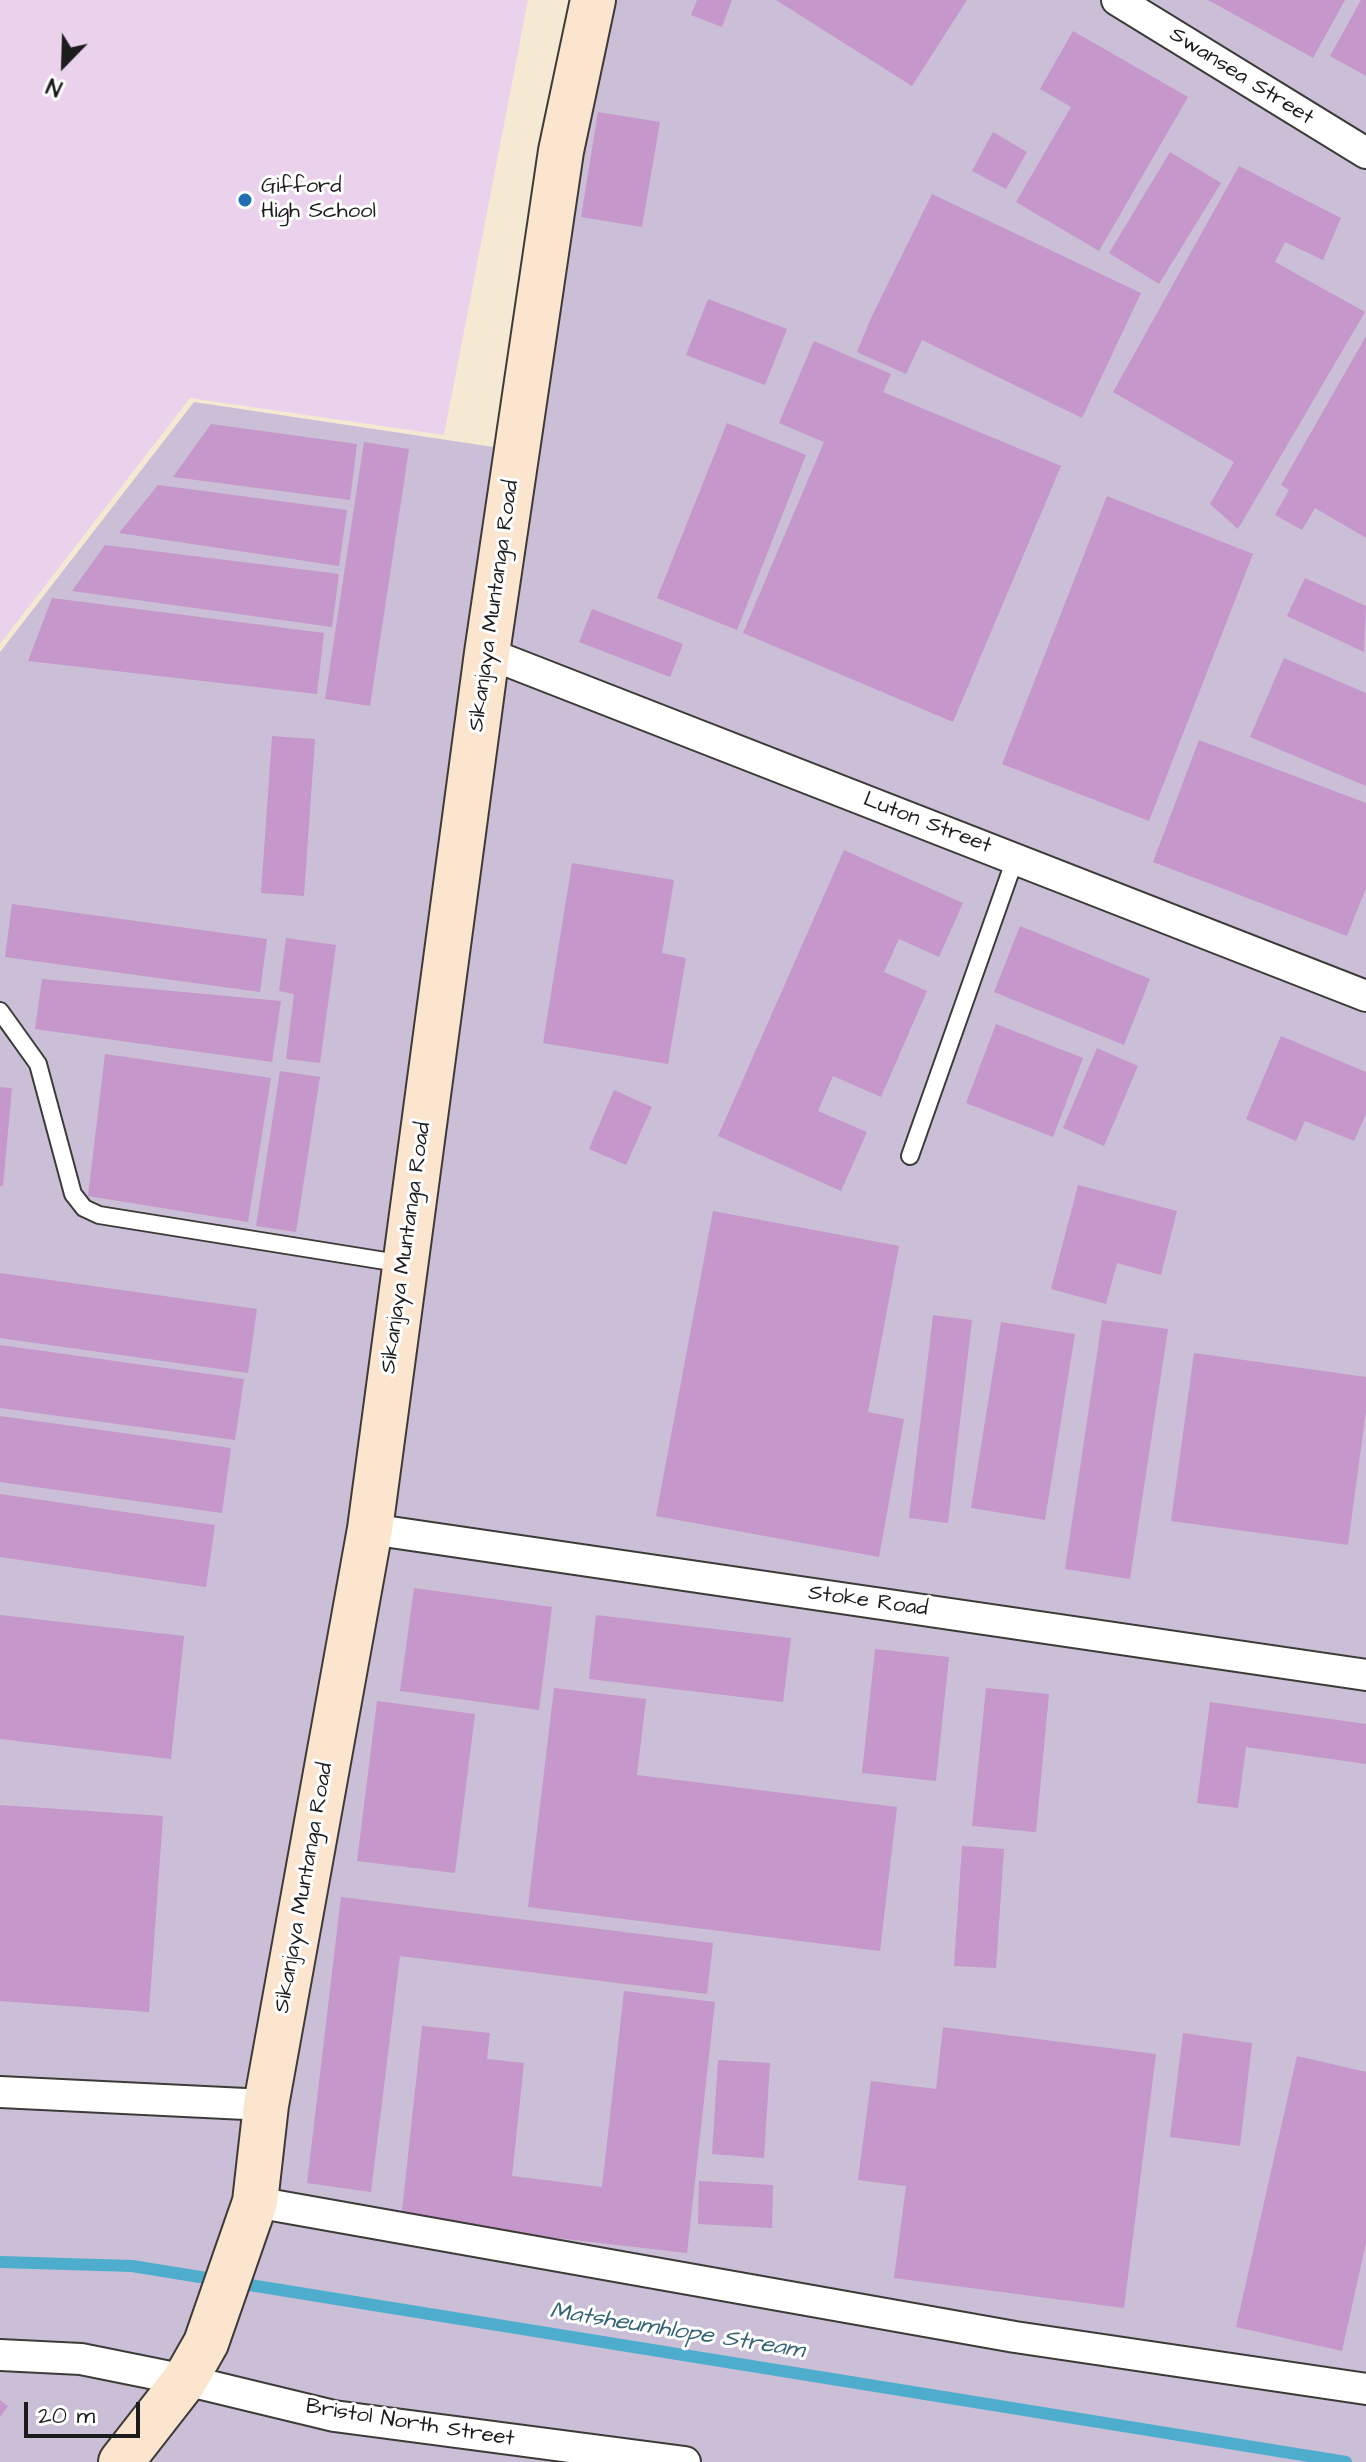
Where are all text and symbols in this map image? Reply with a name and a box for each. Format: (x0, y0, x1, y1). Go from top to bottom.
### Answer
street label: Swansea Street (1164, 22, 1318, 132)
north arrow (24, 24, 104, 104)
text: N (42, 70, 67, 104)
place label: Gifford High School (261, 174, 376, 226)
marker: Gifford High School (236, 191, 254, 209)
street label: Sikanjaya Muntanga Road (464, 479, 526, 733)
street label: Luton Street (859, 787, 995, 861)
street label: Sikanjaya Muntanga Road (376, 1121, 438, 1375)
street label: Stoke Road (807, 1581, 929, 1623)
street label: Sikanjaya Muntanga Road (270, 1761, 340, 2015)
water label: Matsheumhlope Stream (548, 2298, 806, 2366)
scale bar (28, 2386, 144, 2436)
street label: Bristol North Street (304, 2395, 516, 2453)
text: 20 m (38, 2399, 95, 2433)

